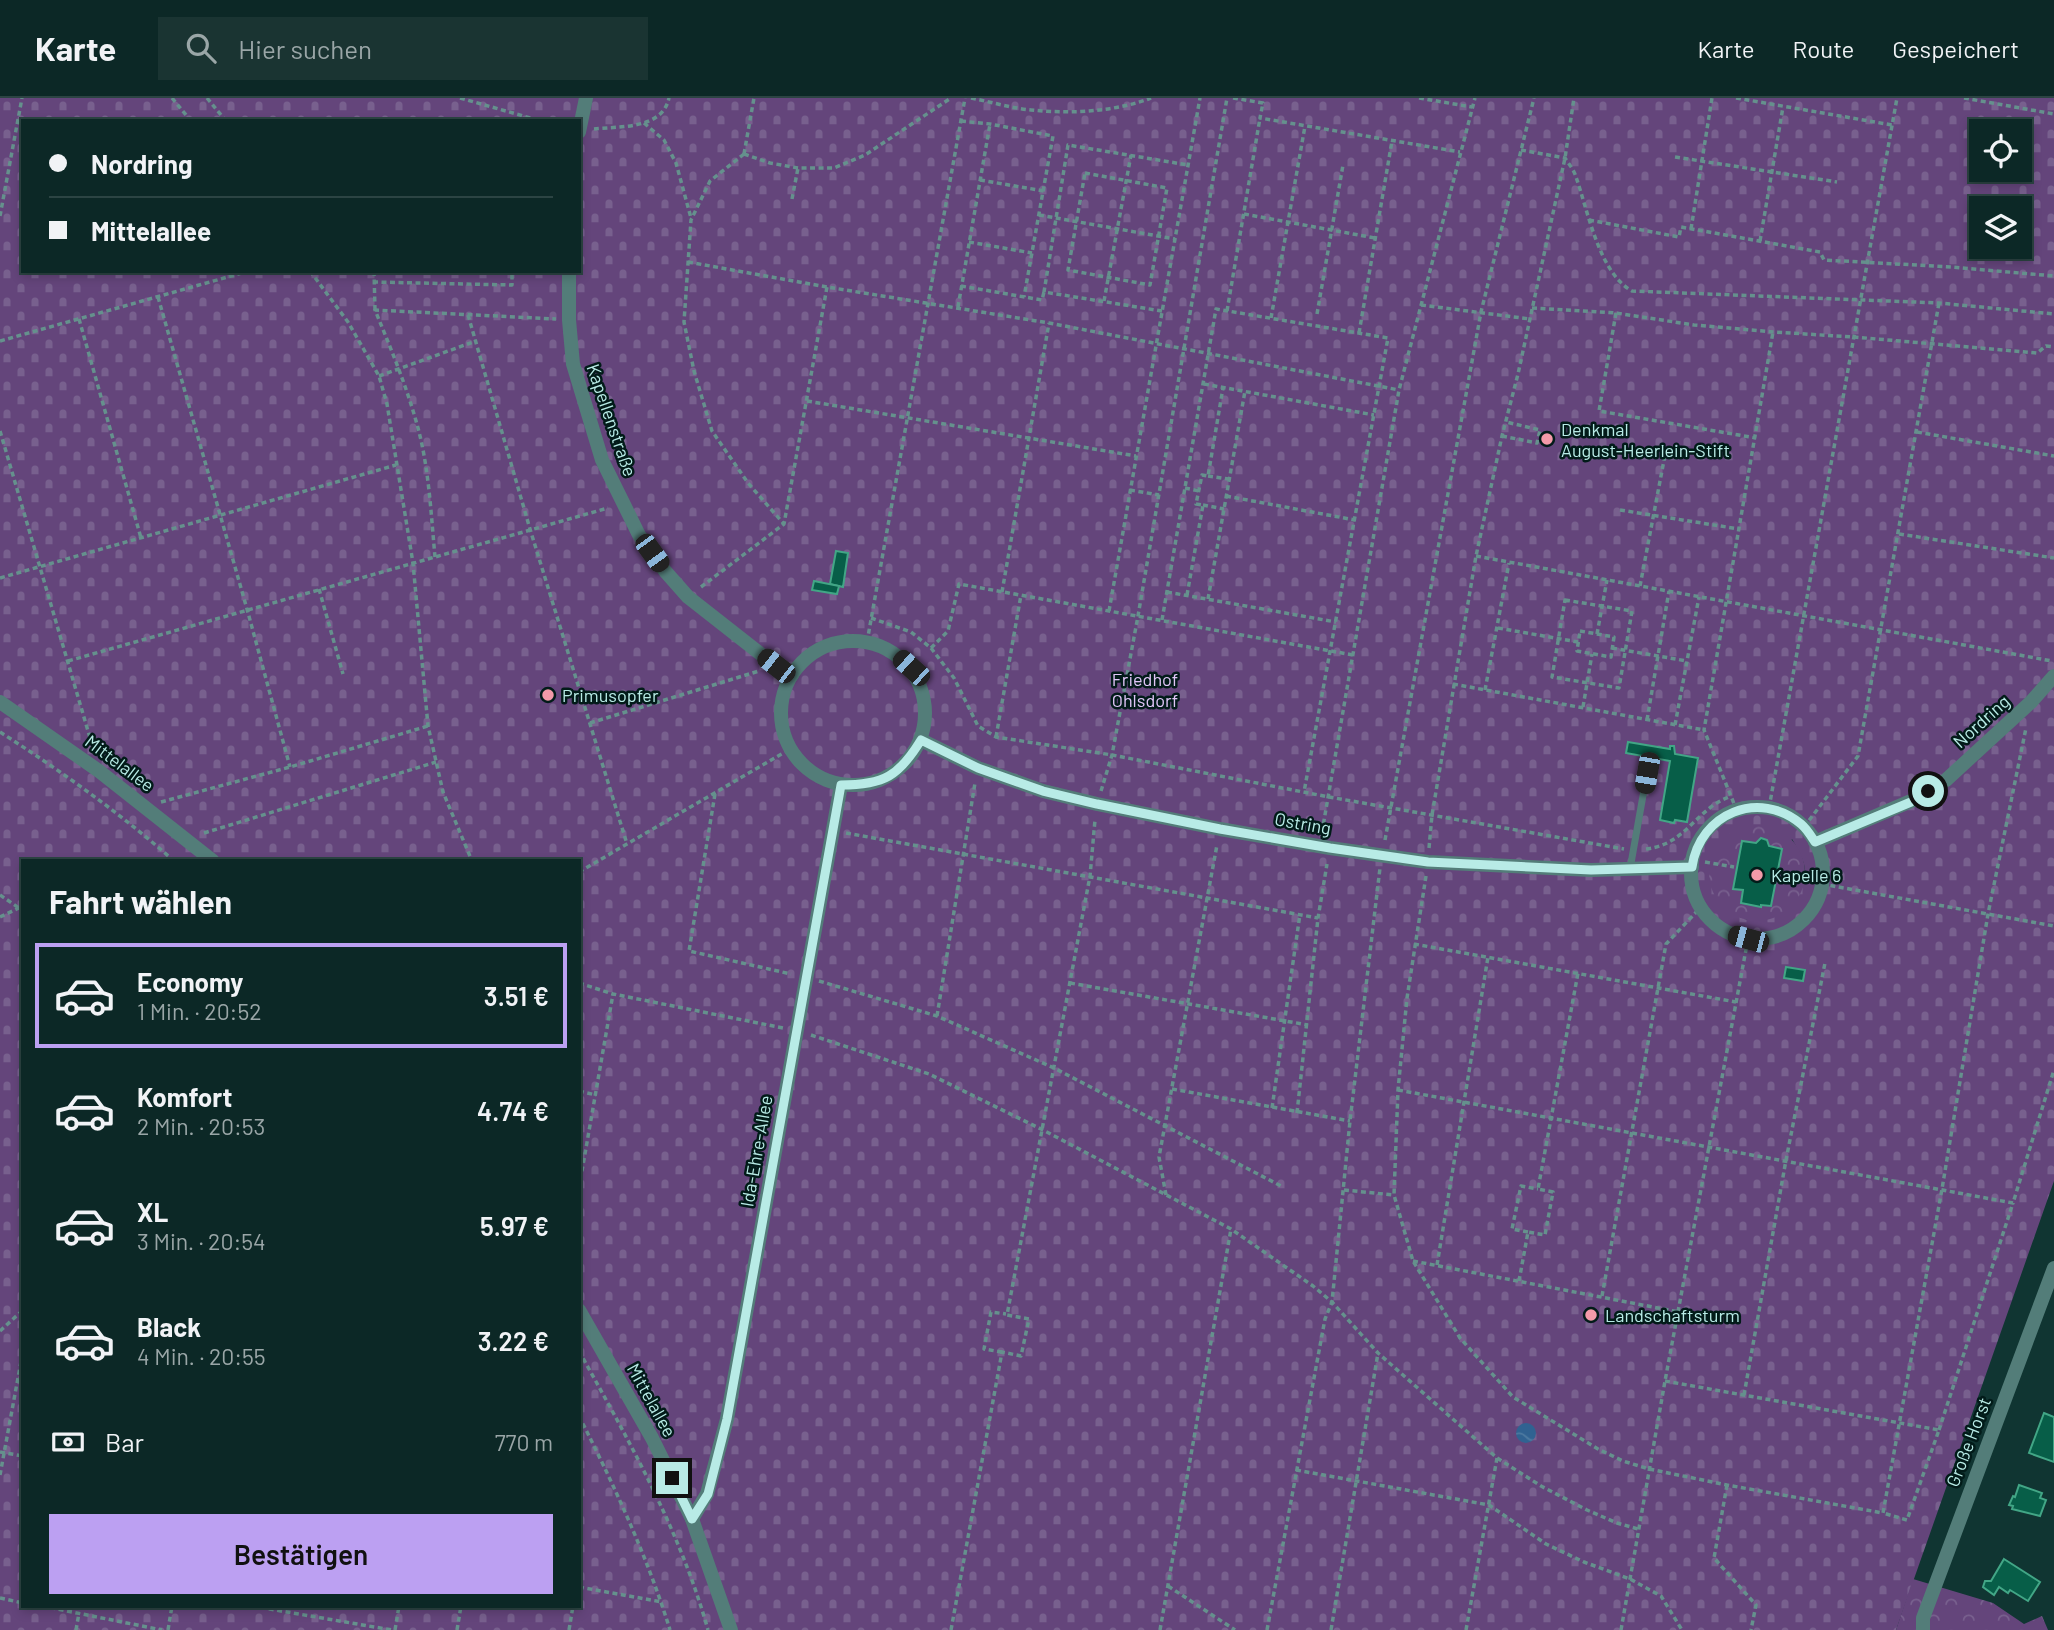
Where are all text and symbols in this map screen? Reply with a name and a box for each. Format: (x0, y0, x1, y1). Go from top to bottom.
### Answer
search box (158, 17, 648, 80)
text: Karte (35, 28, 116, 68)
icon: search (182, 29, 220, 67)
text: Hier suchen (238, 33, 372, 64)
text: Karte (1697, 34, 1755, 63)
text: Route (1793, 34, 1854, 63)
text: Gespeichert (1892, 34, 2019, 63)
map controls (1969, 119, 2032, 259)
button: locate (1969, 119, 2032, 182)
text: Nordring (91, 148, 192, 179)
button: layers (1969, 196, 2032, 259)
text: Mittelallee (91, 215, 211, 246)
street label: Kapellenstraße (582, 361, 642, 479)
place label: Denkmal August-Heerlein-Stift (1561, 418, 1730, 461)
marker: Denkmal August-Heerlein-Stift (1539, 431, 1555, 447)
car (632, 530, 673, 576)
car (753, 645, 800, 687)
car (889, 646, 934, 690)
park label: Friedhof Ohlsdorf (1112, 668, 1178, 711)
place label: Primusopfer (562, 684, 659, 706)
marker: Primusopfer (540, 687, 556, 703)
street label: Nordring (1948, 690, 2014, 752)
street label: Mittelallee (81, 730, 159, 796)
car (1634, 750, 1661, 796)
route start (1912, 775, 1944, 807)
street label: Ostring (1273, 807, 1333, 839)
place label: Kapelle 6 (1771, 864, 1841, 886)
marker: Kapelle 6 (1749, 867, 1765, 883)
text: Fahrt wählen (49, 882, 232, 920)
car (1725, 923, 1772, 955)
icon: car (53, 964, 116, 1027)
text: Economy (137, 966, 243, 997)
text: 3.51 € (484, 980, 549, 1011)
text: 1 Min. · 20:52 (137, 997, 262, 1025)
icon: car (53, 1079, 116, 1142)
text: Komfort (137, 1081, 232, 1112)
street label: Ida-Ehre-Allee (735, 1093, 777, 1209)
text: 4.74 € (477, 1095, 549, 1126)
text: 2 Min. · 20:53 (137, 1112, 265, 1140)
icon: car (53, 1194, 116, 1257)
text: XL (137, 1196, 168, 1227)
text: 5.97 € (480, 1210, 549, 1241)
text: 3 Min. · 20:54 (137, 1227, 266, 1255)
place label: Landschaftsturm (1605, 1304, 1740, 1326)
marker: Landschaftsturm (1583, 1307, 1599, 1323)
icon: car (53, 1309, 116, 1372)
text: Black (137, 1311, 201, 1342)
text: 3.22 € (478, 1325, 549, 1356)
text: 4 Min. · 20:55 (137, 1342, 266, 1370)
street label: Mittelallee (623, 1359, 681, 1441)
street label: Große Horst (1941, 1394, 1995, 1490)
icon: cash (49, 1423, 87, 1461)
text: Bar (105, 1426, 144, 1457)
text: 770 m (495, 1428, 553, 1456)
route end (656, 1462, 688, 1494)
button: Bestätigen (49, 1514, 553, 1594)

